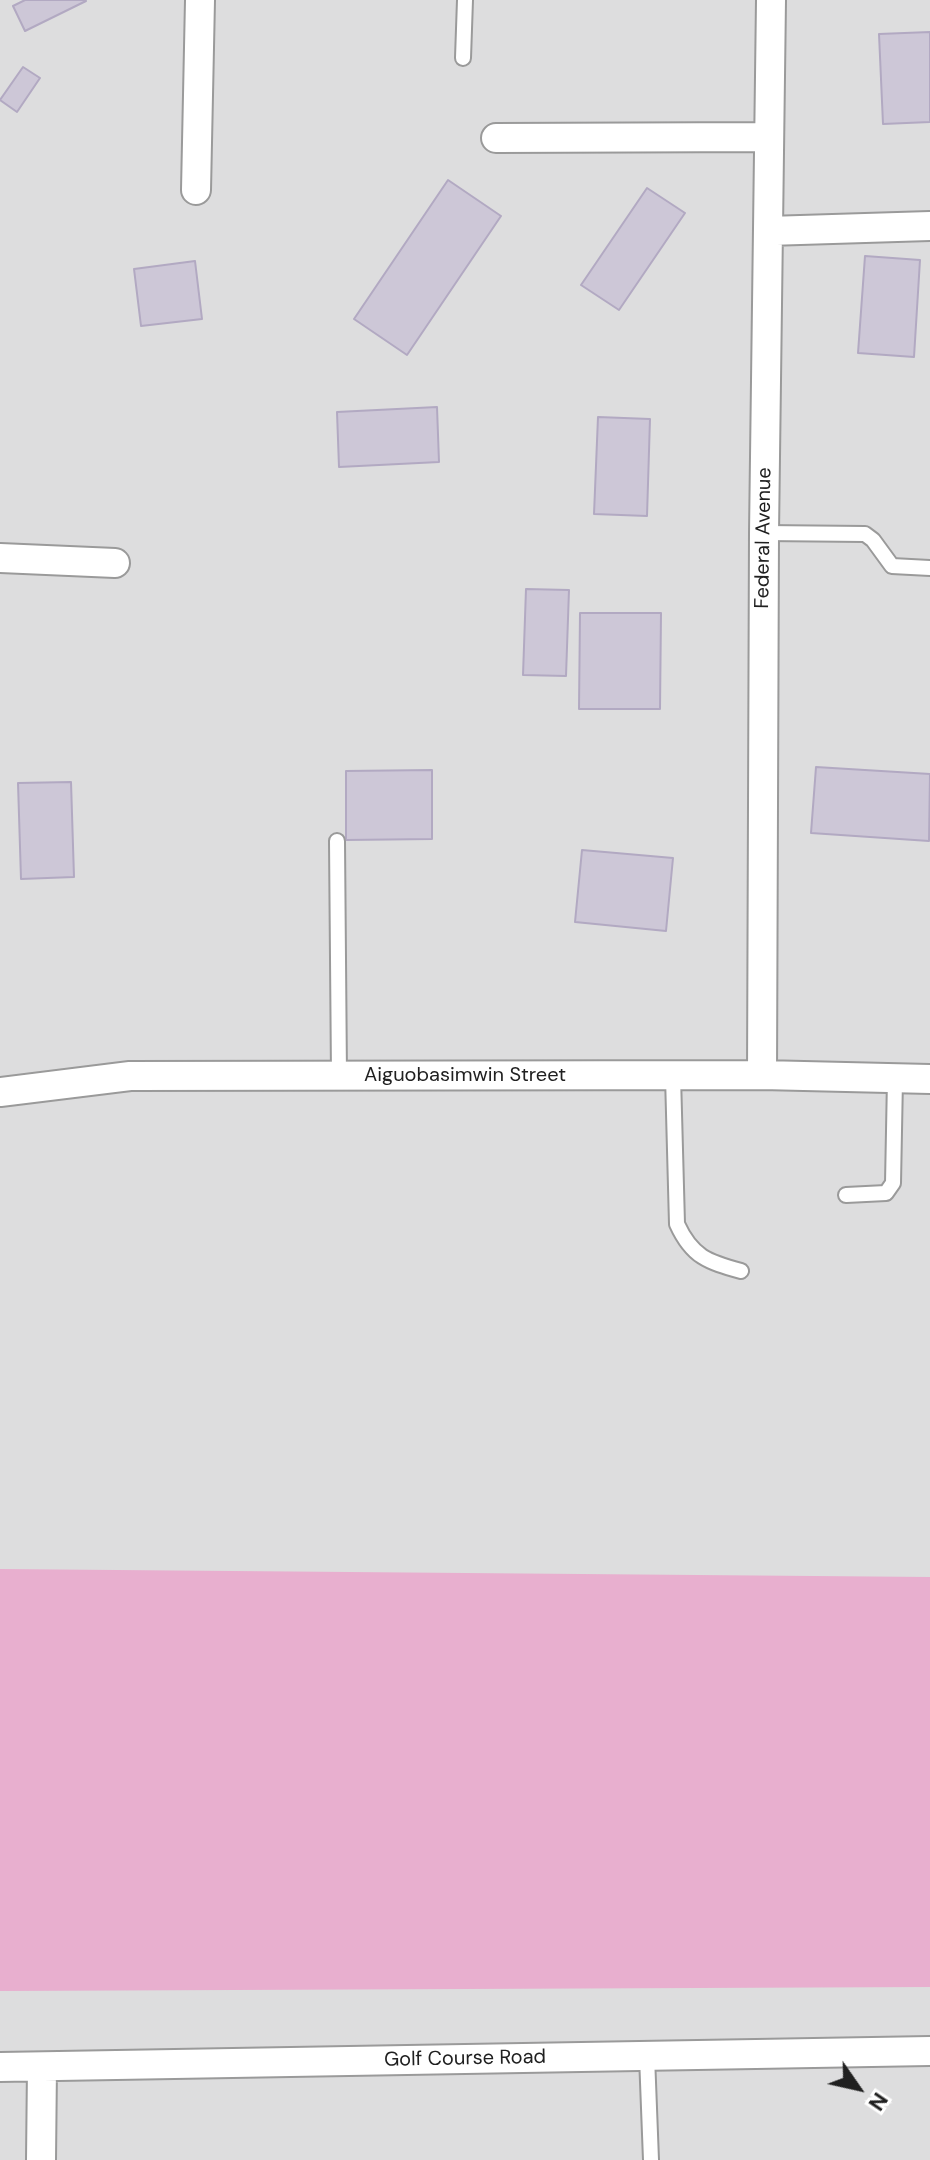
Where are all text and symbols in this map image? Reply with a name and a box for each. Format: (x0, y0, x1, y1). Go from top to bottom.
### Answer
street label: Federal Avenue (751, 467, 777, 609)
street label: Aiguobasimwin Street (364, 1064, 566, 1088)
street label: Golf Course Road (384, 2046, 546, 2072)
north arrow (818, 2048, 898, 2128)
text: N (862, 2087, 895, 2116)

